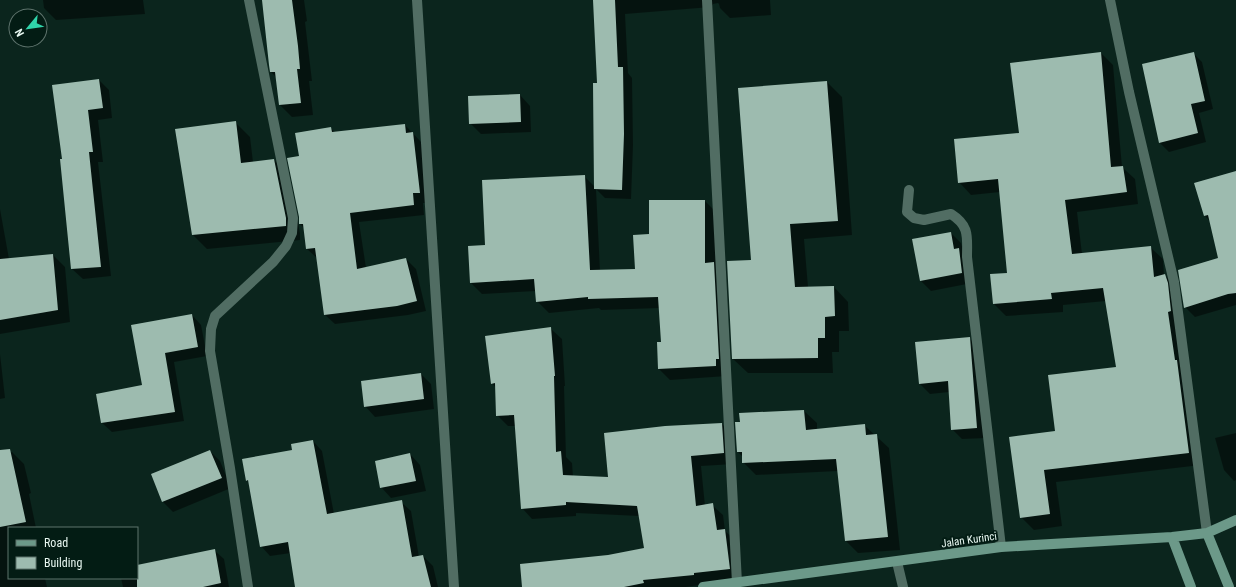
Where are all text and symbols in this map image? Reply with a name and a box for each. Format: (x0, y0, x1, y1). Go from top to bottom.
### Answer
north arrow (8, 8, 48, 48)
text: N (12, 26, 27, 39)
legend (8, 527, 138, 579)
street label: Jalan Kurinci (940, 530, 998, 550)
text: Road (44, 536, 68, 550)
text: Building (44, 556, 82, 570)

